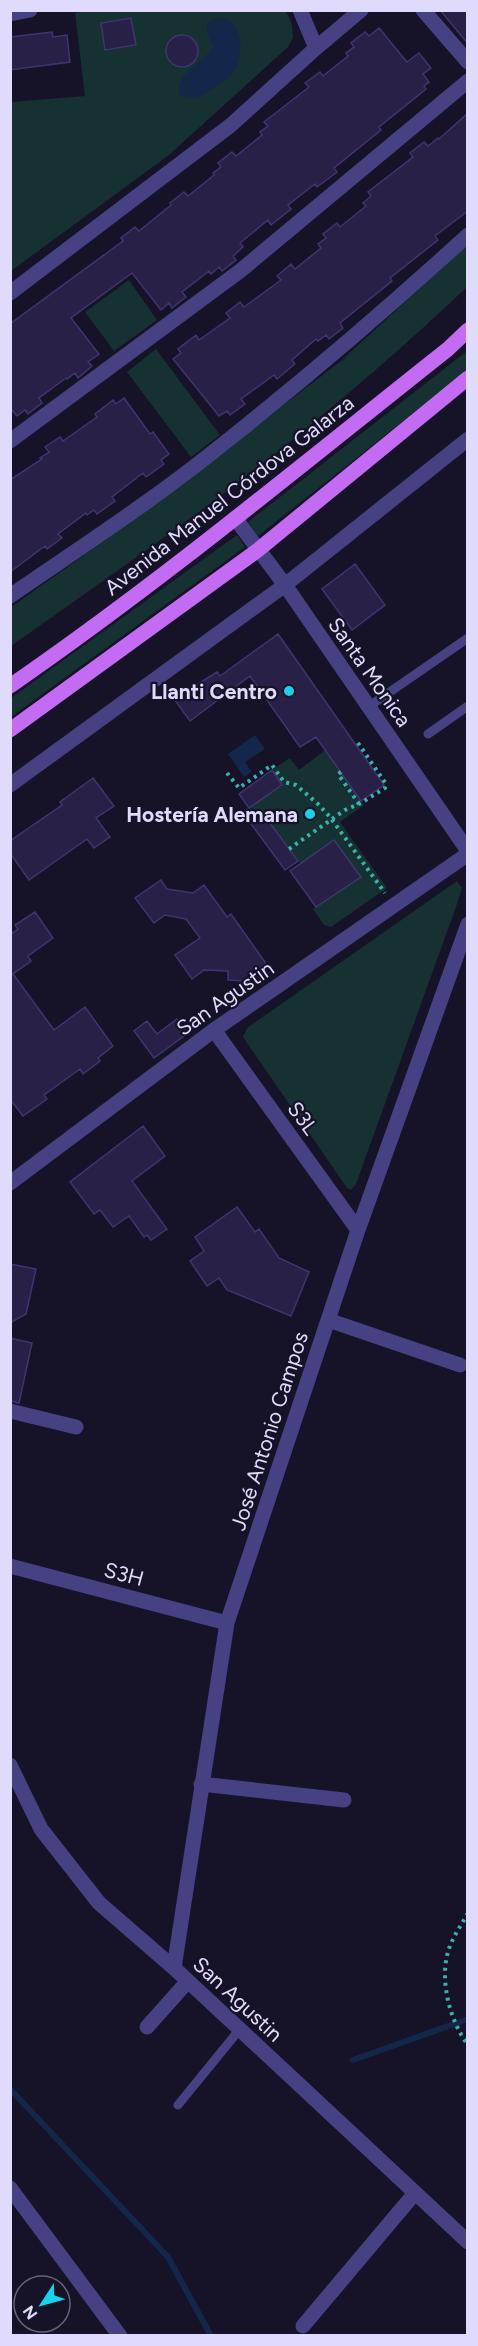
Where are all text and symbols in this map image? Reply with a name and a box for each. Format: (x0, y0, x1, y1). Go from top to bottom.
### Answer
street label: Avenida Manuel Córdova Galarza (99, 390, 359, 600)
street label: Santa Monica (323, 613, 417, 731)
place label: Llanti Centro (151, 679, 277, 704)
marker: Llanti Centro (282, 684, 296, 698)
place label: Hostería Alemana (126, 802, 298, 827)
marker: Hostería Alemana (303, 807, 317, 821)
street label: San Agustin (172, 955, 278, 1041)
street label: S3L (283, 1096, 324, 1140)
street label: José Antonio Campos (225, 1328, 313, 1534)
street label: S3H (101, 1557, 147, 1591)
street label: San Agustin (188, 1951, 288, 2047)
north arrow (12, 2274, 72, 2334)
text: N (19, 2302, 42, 2323)

